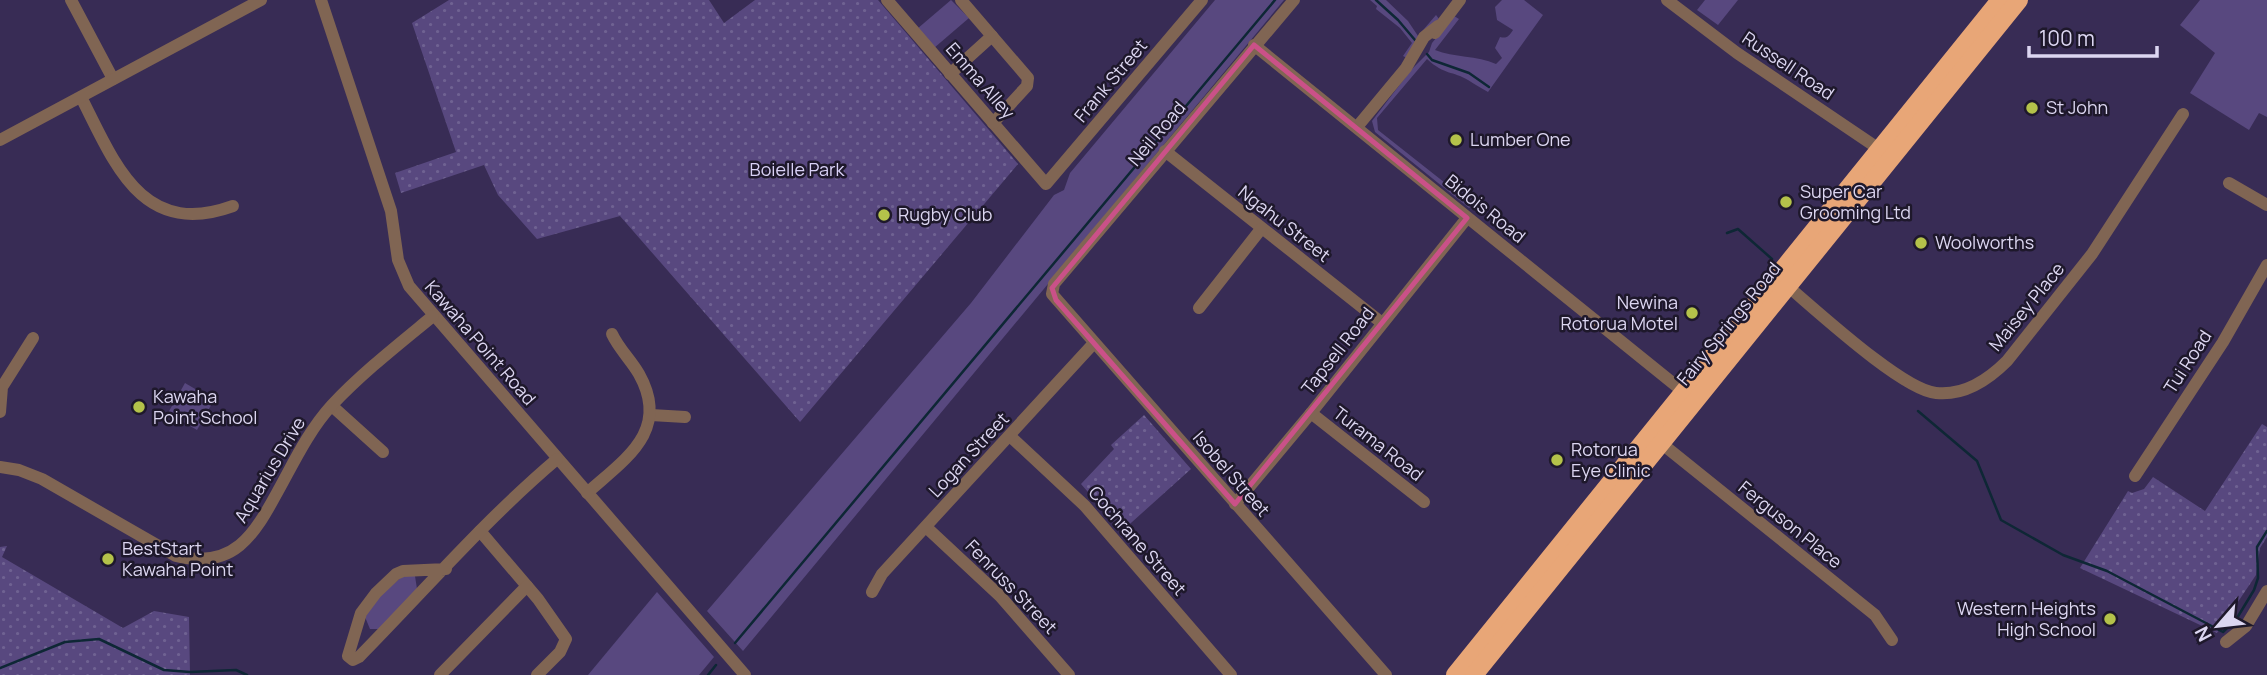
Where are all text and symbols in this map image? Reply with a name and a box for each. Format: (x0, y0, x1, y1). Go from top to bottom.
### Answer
scale bar (2029, 14, 2157, 58)
text: 100 m (2039, 24, 2095, 52)
street label: Russell Road (1738, 26, 1839, 105)
street label: Frank Street (1068, 34, 1152, 127)
street label: Emma Alley (941, 37, 1021, 124)
place label: St John (2046, 95, 2108, 119)
street label: Neil Road (1122, 96, 1190, 171)
marker: St John (2024, 100, 2040, 116)
place label: Lumber One (1470, 127, 1571, 151)
marker: Lumber One (1448, 132, 1464, 148)
park label: Boielle Park (750, 157, 845, 181)
street label: Bidois Road (1441, 169, 1531, 248)
place label: Super Car Grooming Ltd (1800, 179, 1911, 224)
street label: Ngahu Street (1234, 180, 1336, 267)
marker: Super Car Grooming Ltd (1778, 194, 1794, 210)
place label: Rugby Club (898, 202, 992, 226)
marker: Rugby Club (876, 207, 892, 223)
place label: Woolworths (1935, 230, 2034, 254)
marker: Woolworths (1913, 235, 1929, 251)
street label: Fairy Springs Road (1671, 257, 1785, 390)
street label: Maisey Place (1983, 257, 2069, 356)
street label: Kawaha Point Road (420, 275, 542, 410)
place label: Newina Rotorua Motel (1560, 290, 1678, 335)
street label: Tapsell Road (1296, 302, 1379, 399)
marker: Newina Rotorua Motel (1684, 305, 1700, 321)
street label: Tui Road (2158, 325, 2217, 398)
place label: Kawaha Point School (153, 384, 257, 429)
marker: Kawaha Point School (131, 399, 147, 415)
street label: Turama Road (1329, 400, 1429, 486)
street label: Logan Street (923, 407, 1014, 502)
street label: Aquarius Drive (228, 412, 310, 527)
street label: Isobel Street (1188, 425, 1276, 521)
place label: Rotorua Eye Clinic (1571, 437, 1651, 482)
marker: Rotorua Eye Clinic (1549, 452, 1565, 468)
street label: Ferguson Place (1734, 475, 1847, 573)
street label: Cochrane Street (1083, 480, 1192, 600)
street label: Fenruss Street (961, 534, 1063, 639)
place label: BestStart Kawaha Point (122, 536, 233, 581)
marker: BestStart Kawaha Point (100, 551, 116, 567)
north arrow (2183, 591, 2253, 661)
place label: Western Heights High School (1957, 596, 2096, 641)
marker: Western Heights High School (2102, 611, 2118, 627)
text: N (2188, 622, 2218, 646)

